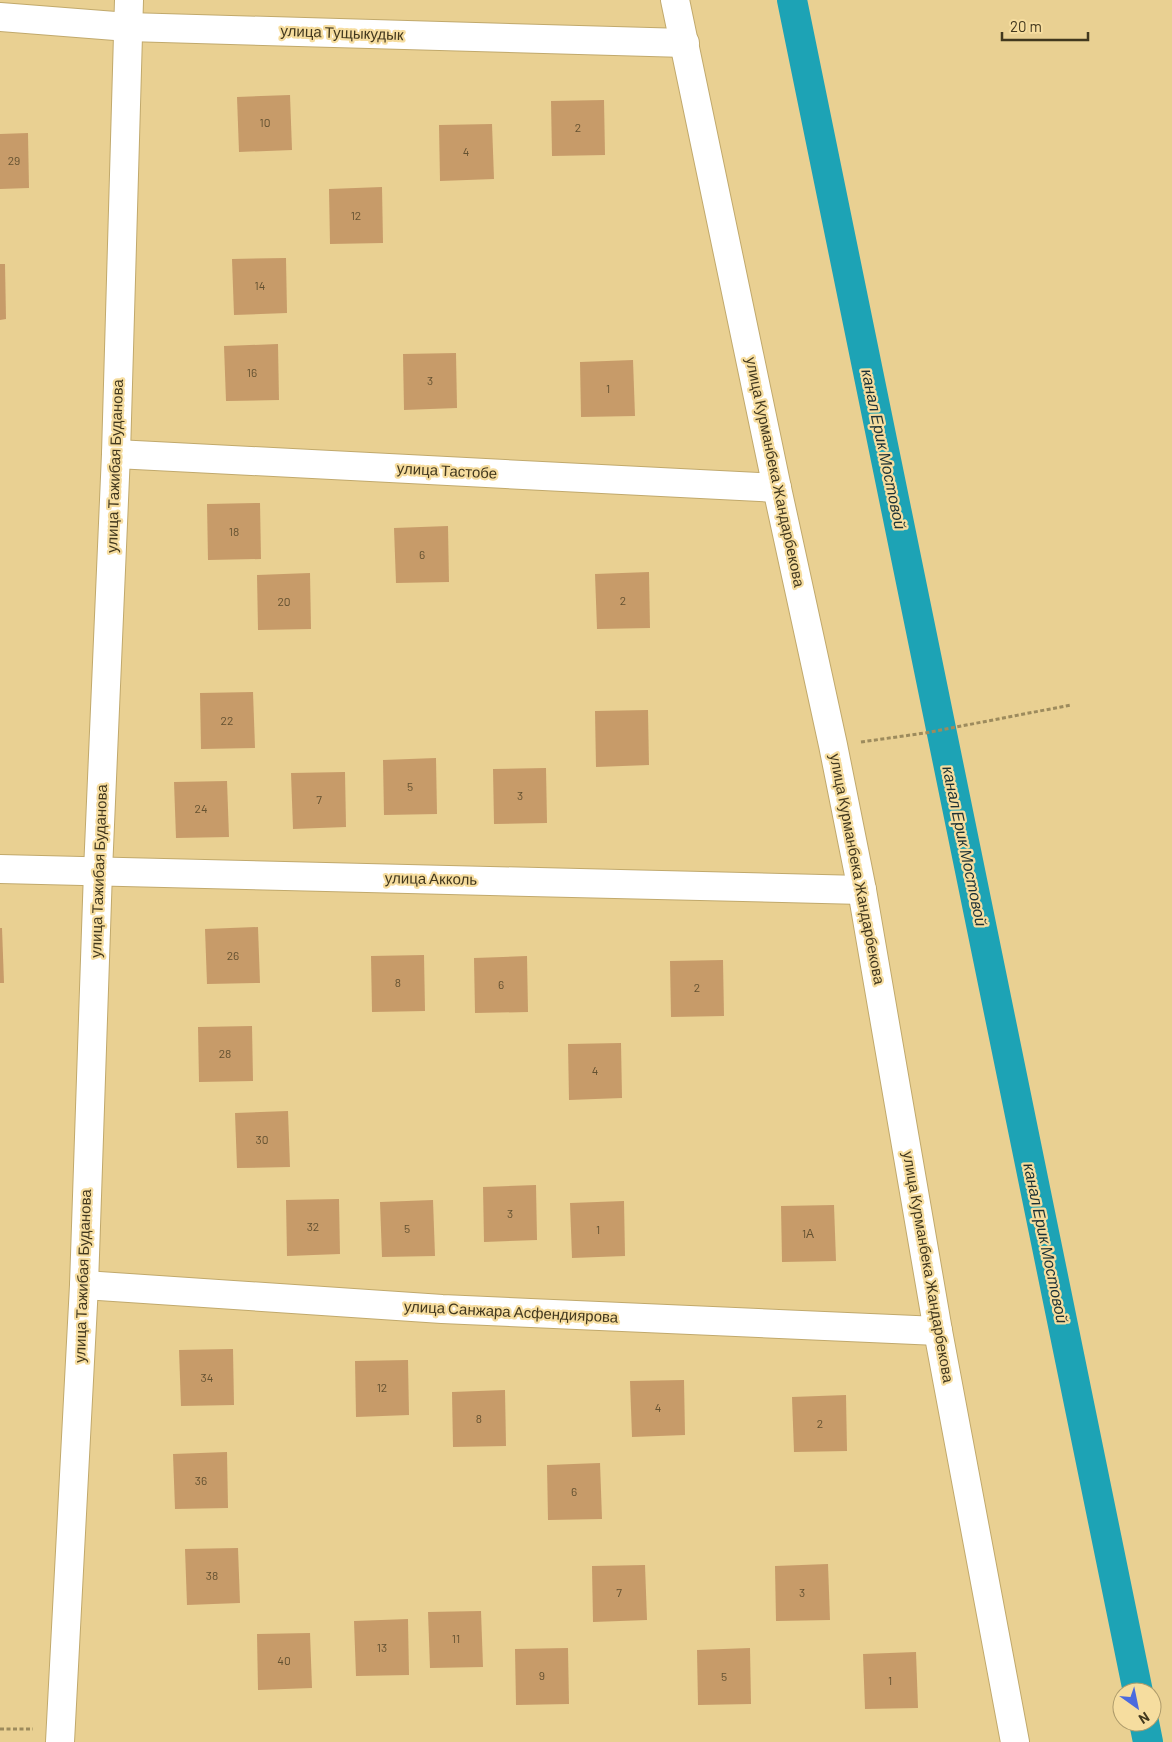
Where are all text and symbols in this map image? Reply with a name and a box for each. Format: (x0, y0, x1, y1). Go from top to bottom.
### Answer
scale bar (1002, 10, 1088, 42)
text: 20 m (1010, 17, 1042, 35)
street label: улица Тущыкудык (280, 21, 404, 43)
house number: 10 (260, 115, 270, 129)
house number: 2 (575, 120, 581, 134)
house number: 4 (463, 144, 469, 158)
house number: 29 (8, 153, 20, 167)
house number: 12 (351, 208, 361, 222)
house number: 14 (255, 278, 265, 292)
street label: улица Курманбека Жандарбекова (743, 355, 809, 589)
house number: 16 (247, 365, 257, 379)
water label: канал Ерик Мостовой (858, 367, 911, 531)
house number: 3 (427, 373, 433, 387)
street label: улица Тажибая Буданова (102, 378, 126, 553)
house number: 1 (606, 381, 610, 395)
street label: улица Тастобе (396, 458, 498, 482)
house number: 18 (229, 524, 239, 538)
house number: 6 (419, 547, 425, 561)
house number: 2 (620, 593, 626, 607)
house number: 20 (277, 594, 291, 608)
house number: 22 (221, 713, 233, 727)
street label: улица Курманбека Жандарбекова (827, 752, 889, 986)
water label: канал Ерик Мостовой (939, 764, 992, 928)
house number: 5 (407, 779, 413, 793)
street label: улица Тажибая Буданова (86, 783, 110, 958)
house number: 3 (517, 788, 523, 802)
house number: 7 (316, 792, 322, 806)
house number: 24 (194, 801, 208, 815)
street label: улица Акколь (385, 868, 477, 888)
house number: 26 (227, 948, 239, 962)
house number: 8 (395, 975, 401, 989)
house number: 6 (498, 977, 504, 991)
house number: 2 (694, 980, 700, 994)
house number: 28 (219, 1046, 231, 1060)
house number: 4 (592, 1063, 598, 1077)
house number: 30 (256, 1132, 268, 1146)
street label: улица Курманбека Жандарбекова (900, 1150, 958, 1385)
water label: канал Ерик Мостовой (1020, 1161, 1073, 1325)
street label: улица Тажибая Буданова (70, 1188, 94, 1363)
house number: 3 (507, 1206, 513, 1220)
house number: 32 (307, 1219, 319, 1233)
house number: 5 (404, 1221, 410, 1235)
house number: 1 (596, 1222, 600, 1236)
house number: 1А (802, 1226, 814, 1240)
street label: улица Санжара Асфендиярова (403, 1296, 619, 1326)
house number: 34 (201, 1370, 213, 1384)
house number: 12 (377, 1380, 387, 1394)
house number: 4 (655, 1400, 661, 1414)
house number: 8 (476, 1411, 482, 1425)
house number: 2 (817, 1416, 823, 1430)
house number: 36 (195, 1473, 207, 1487)
house number: 6 (571, 1484, 577, 1498)
house number: 38 (206, 1568, 218, 1582)
house number: 7 (616, 1585, 622, 1599)
house number: 3 (799, 1585, 805, 1599)
house number: 11 (452, 1631, 460, 1645)
house number: 13 (377, 1640, 387, 1654)
house number: 40 (277, 1653, 291, 1667)
house number: 9 (539, 1668, 545, 1682)
house number: 5 (721, 1669, 727, 1683)
house number: 1 (888, 1673, 892, 1687)
north arrow (1112, 1682, 1162, 1732)
text: N (1136, 1709, 1153, 1728)

